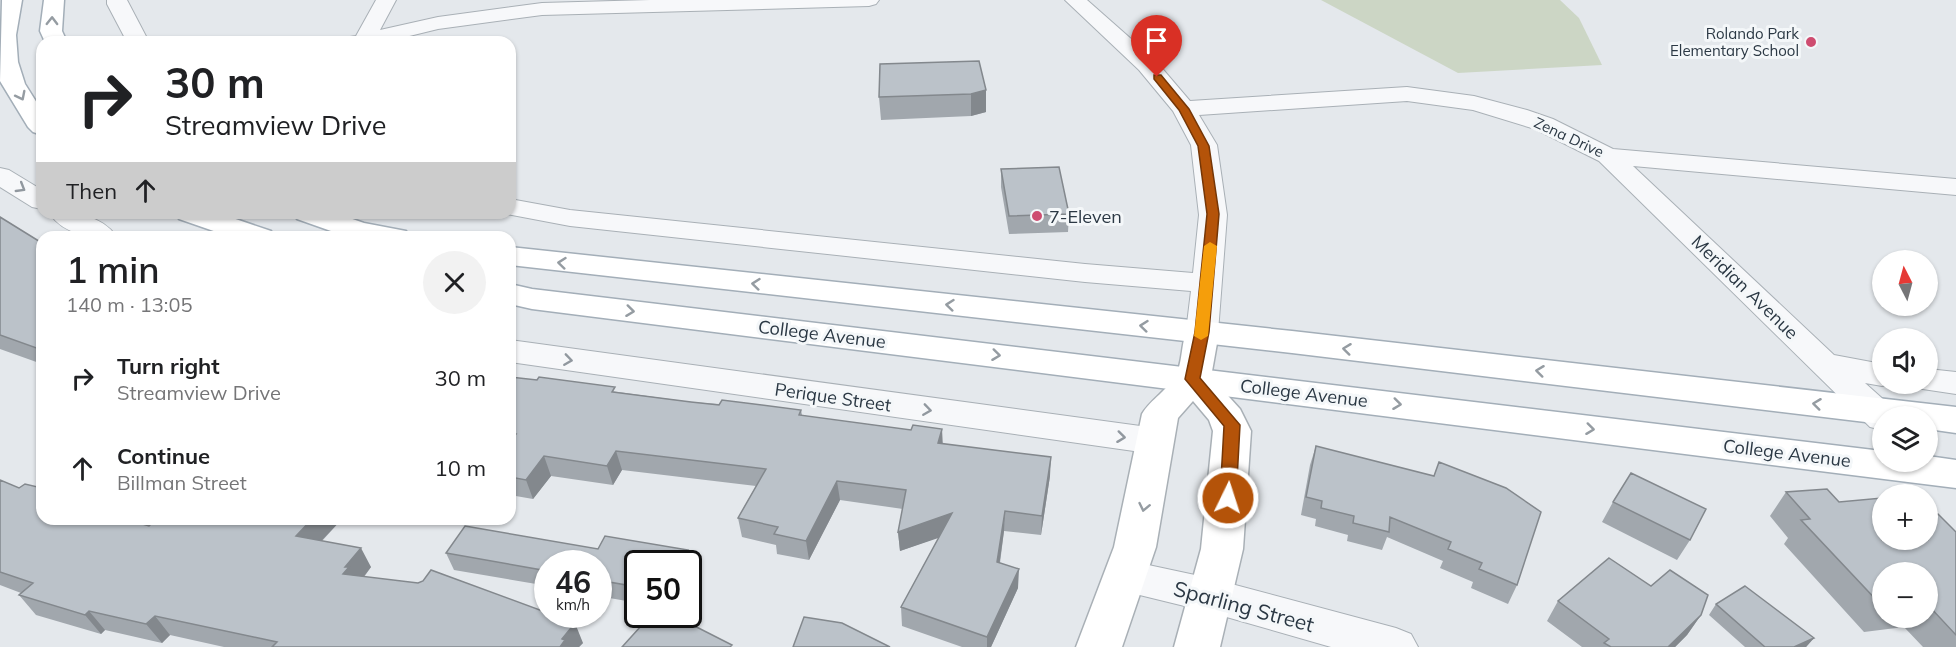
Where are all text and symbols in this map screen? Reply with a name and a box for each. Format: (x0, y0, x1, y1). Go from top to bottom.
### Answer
pin (1131, 15, 1182, 77)
one-way arrow (46, 17, 58, 26)
icon: arrive (1140, 24, 1173, 57)
place label: Rolando Park Elementary School (1670, 24, 1799, 60)
marker: Rolando Park Elementary School (1804, 35, 1818, 49)
text: 30 m (165, 56, 265, 109)
icon: right (66, 60, 144, 138)
one-way arrow (14, 90, 25, 101)
text: Streamview Drive (165, 108, 386, 142)
street label: Zena Drive (1531, 113, 1607, 161)
icon: ahead (129, 174, 162, 207)
text: Then (66, 177, 117, 205)
one-way arrow (15, 181, 25, 192)
place label: 7-Eleven (1049, 205, 1122, 228)
marker: 7-Eleven (1030, 209, 1044, 223)
street label: Meridian Avenue (1687, 230, 1803, 344)
text: 1 min (66, 247, 160, 292)
north arrow (1872, 250, 1938, 316)
map controls (1872, 250, 1938, 628)
button: close (423, 251, 486, 314)
one-way arrow (558, 257, 567, 269)
one-way arrow (752, 278, 761, 291)
text: 140 m · 13:05 (66, 292, 192, 317)
one-way arrow (946, 299, 955, 312)
one-way arrow (626, 304, 635, 316)
street label: College Avenue (757, 315, 887, 353)
one-way arrow (1139, 320, 1149, 333)
button: sound (1872, 328, 1938, 394)
one-way arrow (1343, 343, 1352, 355)
one-way arrow (991, 348, 1000, 361)
text: Turn right (117, 352, 220, 380)
one-way arrow (563, 353, 573, 365)
icon: right (66, 362, 99, 395)
text: 30 m (435, 364, 486, 392)
one-way arrow (1535, 365, 1544, 378)
street label: College Avenue (1239, 374, 1369, 412)
street label: Perique Street (773, 377, 893, 417)
text: Streamview Drive (117, 380, 281, 405)
one-way arrow (1392, 398, 1401, 410)
one-way arrow (1812, 398, 1821, 411)
one-way arrow (923, 404, 932, 416)
button: layers (1872, 406, 1938, 472)
one-way arrow (1586, 422, 1595, 434)
one-way arrow (1116, 430, 1125, 442)
street label: College Avenue (1722, 434, 1852, 472)
text: Continue (117, 442, 210, 470)
icon: ahead (66, 452, 99, 485)
text: 10 m (435, 454, 486, 482)
position arrow (1196, 466, 1260, 530)
text: Billman Street (117, 470, 247, 495)
button: + (1872, 484, 1938, 550)
one-way arrow (1138, 502, 1151, 512)
speed limit sign: 50 (624, 550, 702, 628)
button: − (1872, 562, 1938, 628)
text: 46 (555, 563, 591, 601)
street label: Sparling Street (1171, 575, 1317, 637)
text: km/h (556, 595, 590, 614)

